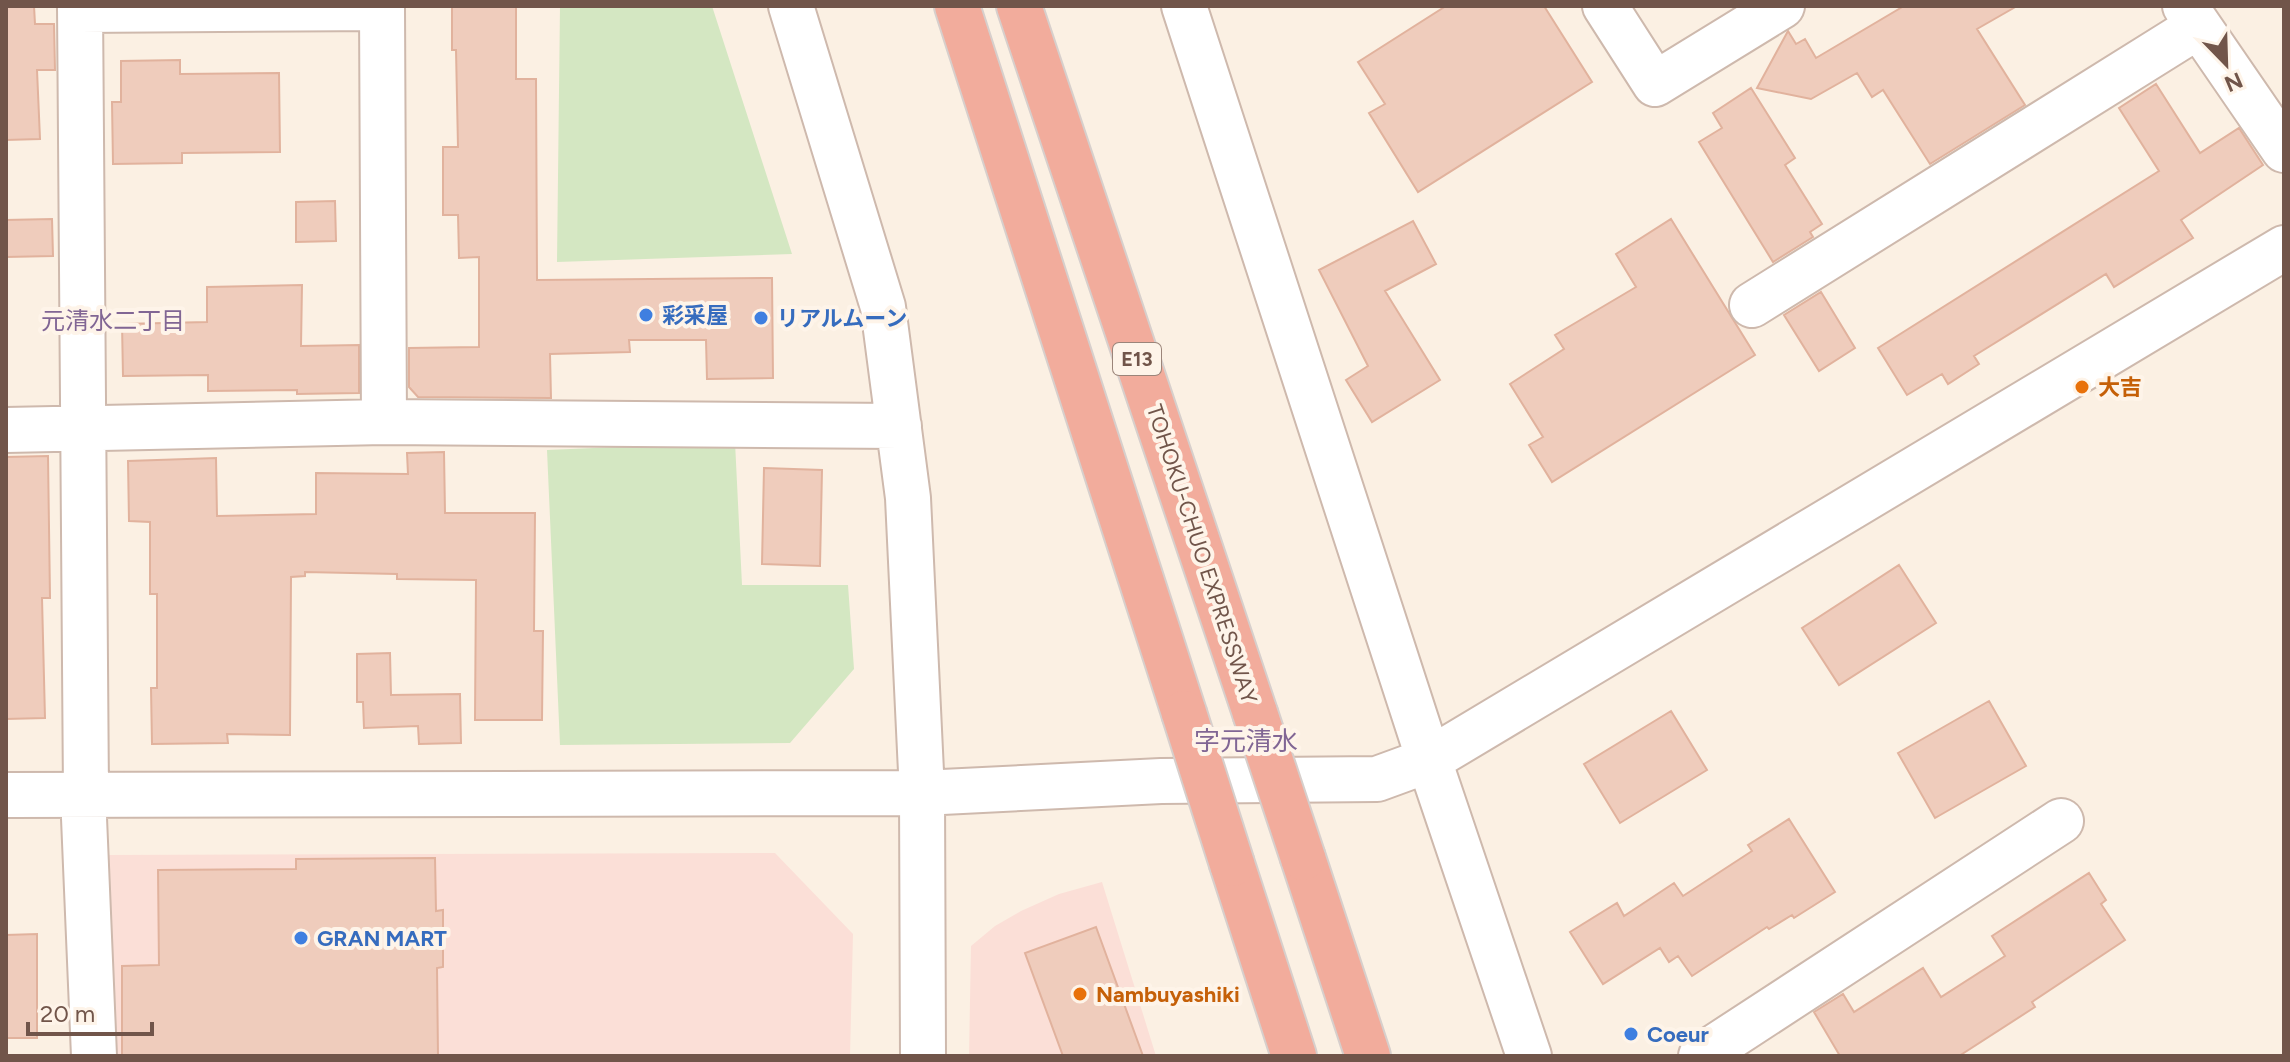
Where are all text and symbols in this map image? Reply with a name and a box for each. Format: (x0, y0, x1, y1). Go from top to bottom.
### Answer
north arrow (2186, 24, 2266, 104)
text: N (2221, 66, 2247, 98)
place label: 彩采屋 (662, 302, 728, 329)
place label: リアルムーン (777, 305, 907, 332)
district label: 元清水二丁目 (41, 306, 185, 335)
marker: 彩采屋 (637, 306, 655, 324)
marker: リアルムーン (752, 309, 770, 327)
road number: E13 (1113, 343, 1161, 375)
place label: 大吉 (2098, 374, 2142, 401)
marker: 大吉 (2073, 378, 2091, 396)
street label: TOHOKU-CHUO EXPRESSWAY (1141, 401, 1263, 708)
district label: 字元清水 (1194, 725, 1298, 757)
place label: GRAN MART (317, 925, 447, 952)
marker: GRAN MART (292, 929, 310, 947)
place label: Nambuyashiki (1096, 981, 1240, 1008)
marker: Nambuyashiki (1071, 985, 1089, 1003)
scale bar (28, 986, 152, 1036)
text: 20 m (40, 999, 95, 1028)
place label: Coeur (1647, 1021, 1709, 1048)
marker: Coeur (1622, 1025, 1640, 1043)

